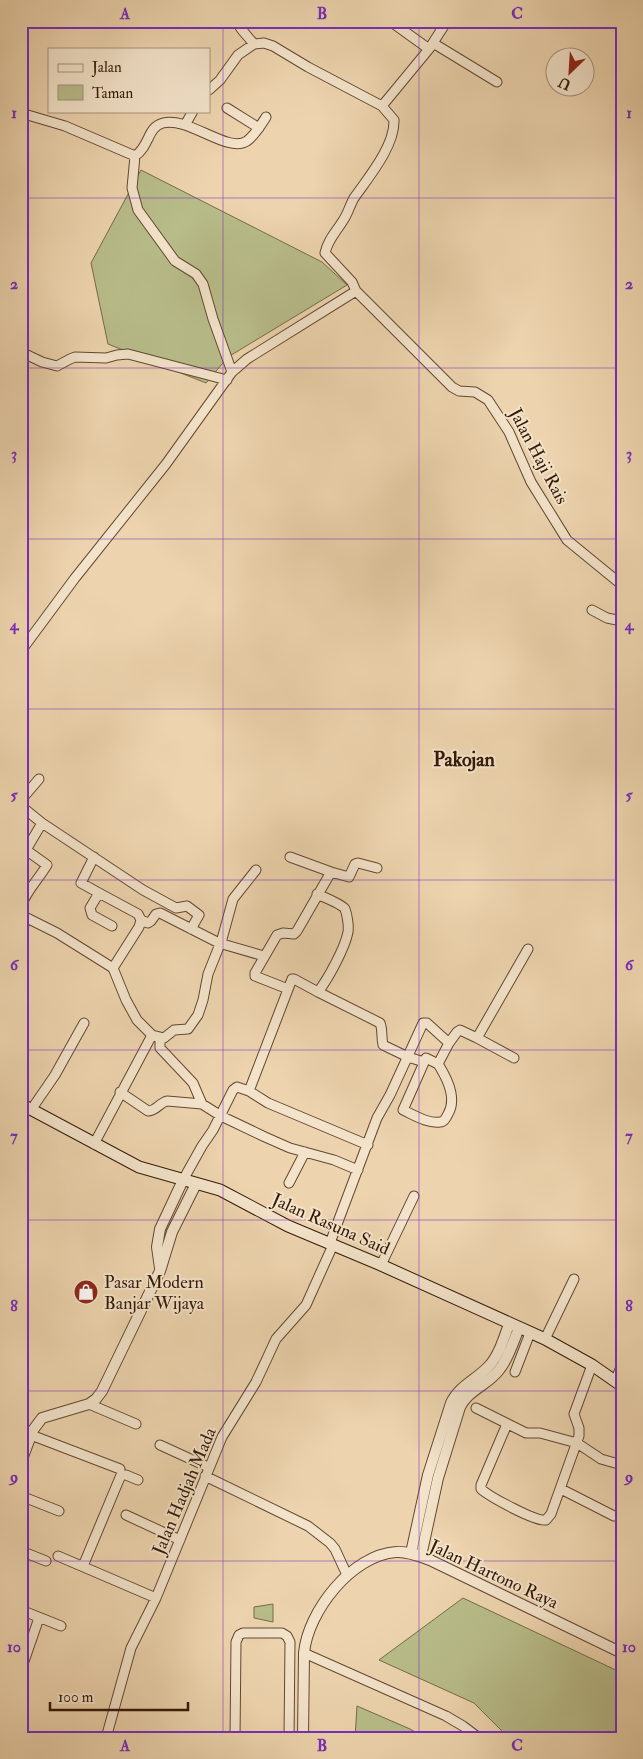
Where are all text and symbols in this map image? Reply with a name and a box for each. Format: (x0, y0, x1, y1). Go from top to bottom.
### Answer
text: A (119, 4, 131, 24)
text: B (317, 4, 327, 24)
text: C (511, 4, 523, 24)
legend (48, 48, 210, 112)
north arrow (546, 48, 596, 98)
text: Jalan (91, 58, 122, 78)
text: U (556, 73, 574, 94)
text: Taman (92, 84, 133, 103)
text: 1 (11, 103, 17, 123)
text: 1 (626, 103, 632, 123)
text: 2 (10, 274, 18, 294)
text: 2 (625, 274, 633, 294)
street label: Jalan Haji Rais (503, 403, 573, 508)
text: 3 (11, 444, 17, 464)
text: 3 (626, 444, 632, 464)
text: 4 (9, 615, 20, 635)
text: 4 (624, 615, 635, 635)
district label: Pakojan (433, 747, 495, 772)
text: 5 (10, 785, 18, 805)
text: 5 (625, 785, 633, 805)
text: 6 (10, 955, 20, 975)
text: 6 (625, 955, 635, 975)
text: 7 (10, 1126, 18, 1146)
text: 7 (625, 1126, 633, 1146)
street label: Jalan Rasuna Said (267, 1188, 393, 1261)
place label: Pasar Modern Banjar Wijaya (104, 1271, 205, 1315)
shop icon: Pasar Modern Banjar Wijaya (73, 1279, 99, 1305)
text: 8 (10, 1296, 18, 1316)
text: 8 (625, 1296, 633, 1316)
street label: Jalan Hadjah Mada (147, 1423, 222, 1559)
text: 9 (8, 1467, 18, 1487)
text: 9 (623, 1467, 633, 1487)
street label: Jalan Hartono Raya (425, 1534, 563, 1615)
text: 10 (7, 1637, 21, 1657)
text: 10 (622, 1637, 636, 1657)
scale bar (50, 1679, 188, 1711)
text: 100 m (58, 1688, 94, 1707)
text: A (119, 1736, 131, 1756)
text: B (317, 1736, 327, 1756)
text: C (511, 1736, 523, 1756)

